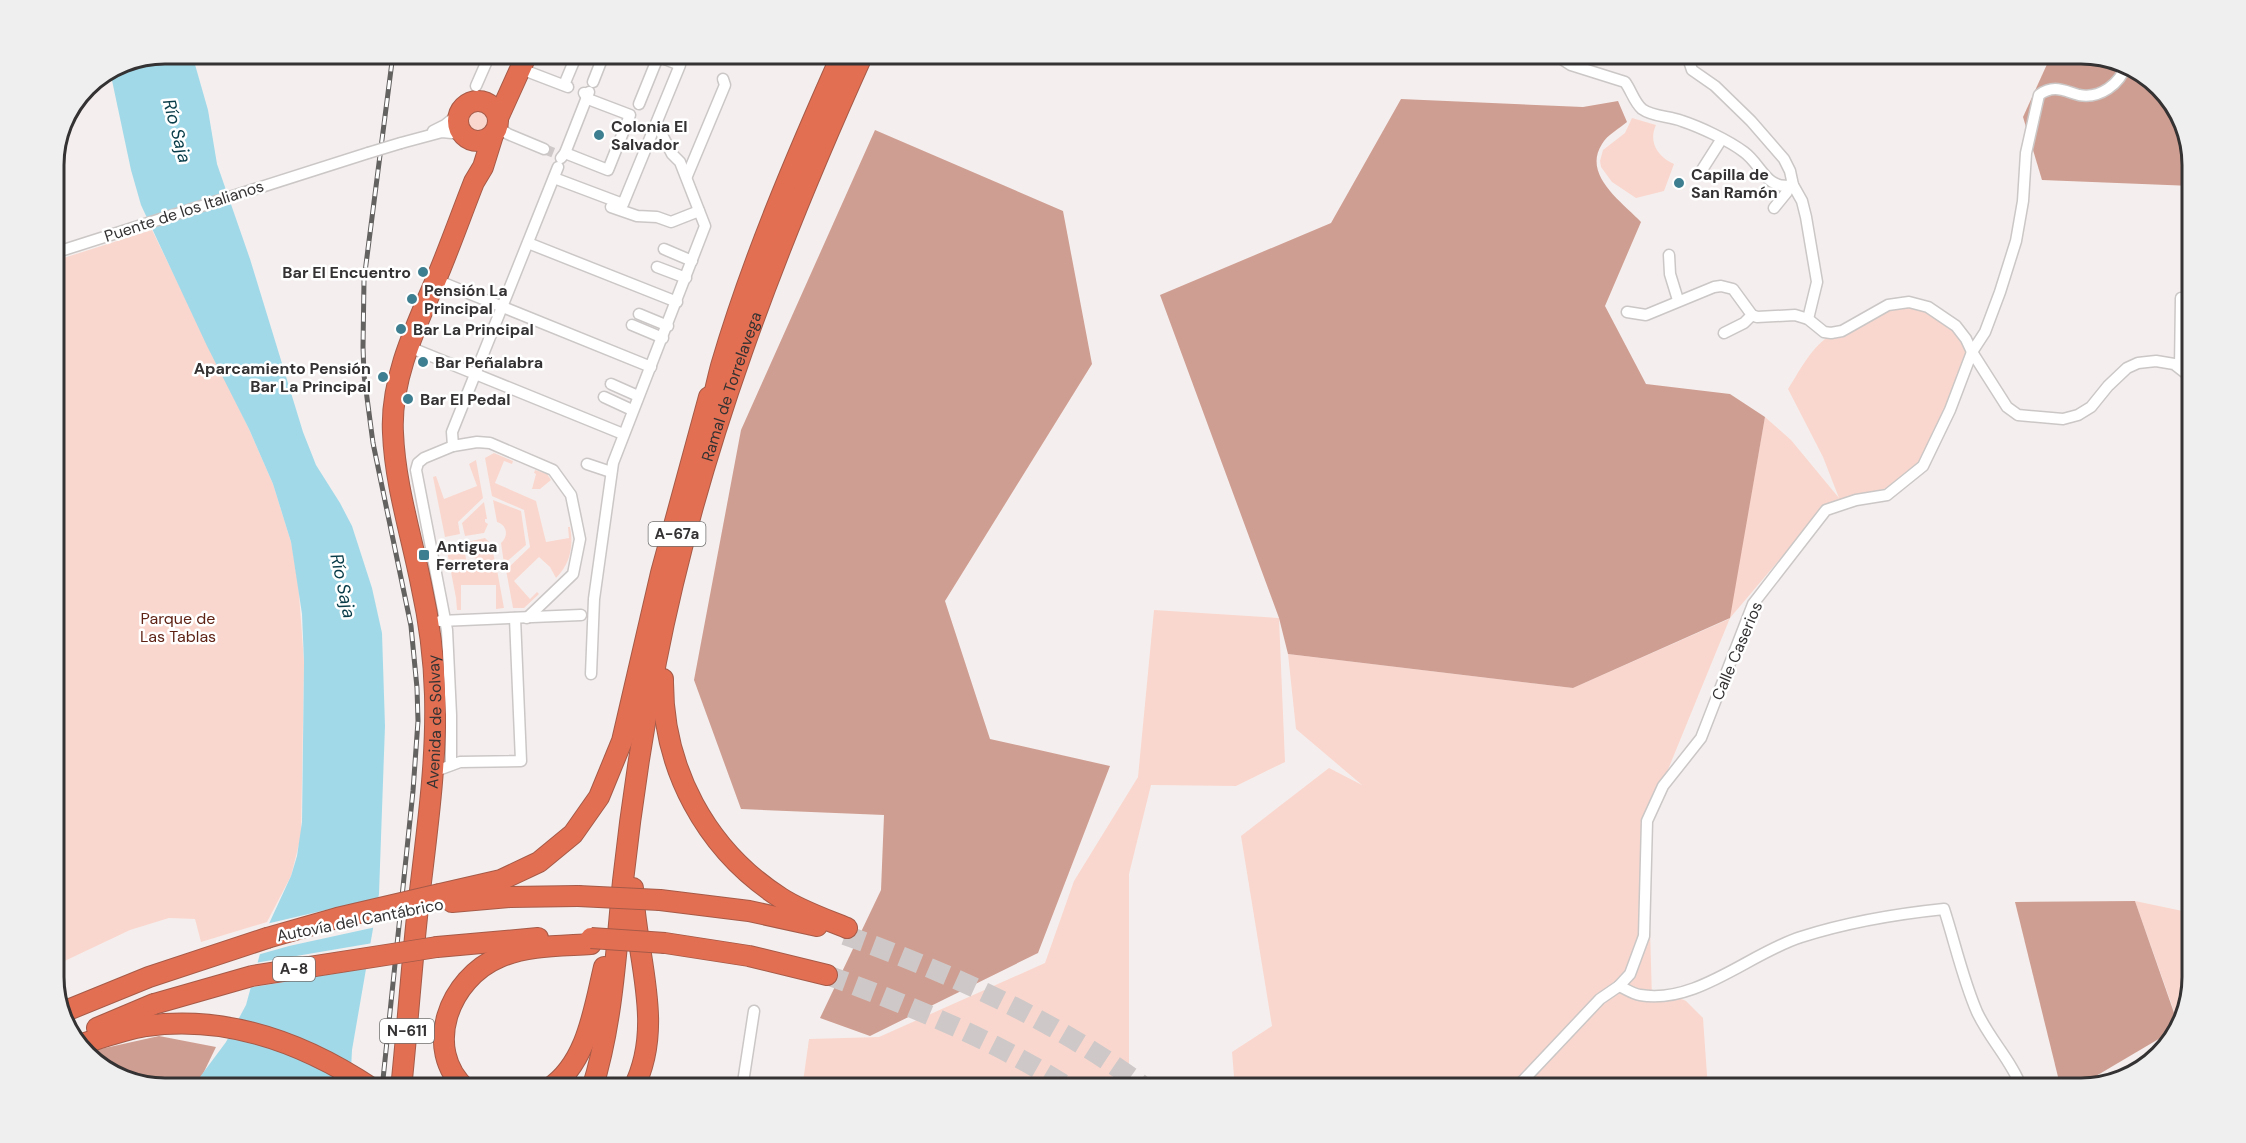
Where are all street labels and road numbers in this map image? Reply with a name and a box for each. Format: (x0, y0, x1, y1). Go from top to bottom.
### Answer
street label: Puente de los Italianos (102, 175, 266, 247)
street label: Ramal de Torrelavega (696, 309, 766, 464)
road number: A-67a (648, 522, 706, 546)
street label: Calle Caserios (1707, 598, 1767, 704)
street label: Avenida de Solvay (421, 654, 446, 790)
street label: Autovía del Cantábrico (275, 894, 445, 946)
road number: A-8 (273, 957, 315, 981)
road number: N-611 (380, 1019, 434, 1043)

